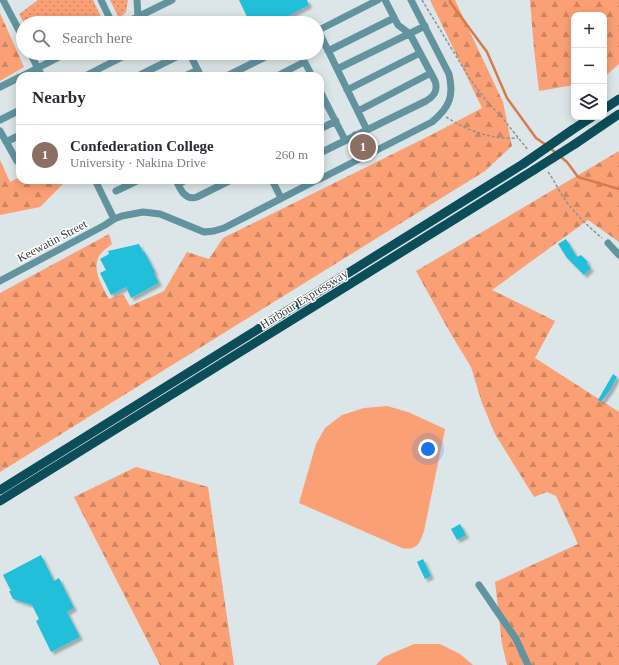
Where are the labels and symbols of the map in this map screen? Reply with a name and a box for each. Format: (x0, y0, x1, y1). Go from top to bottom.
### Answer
pin: 1 (350, 132, 376, 162)
street label: Keewatin Street (15, 216, 90, 265)
street label: Harbour Expressway (257, 266, 351, 332)
your location (418, 439, 438, 459)

